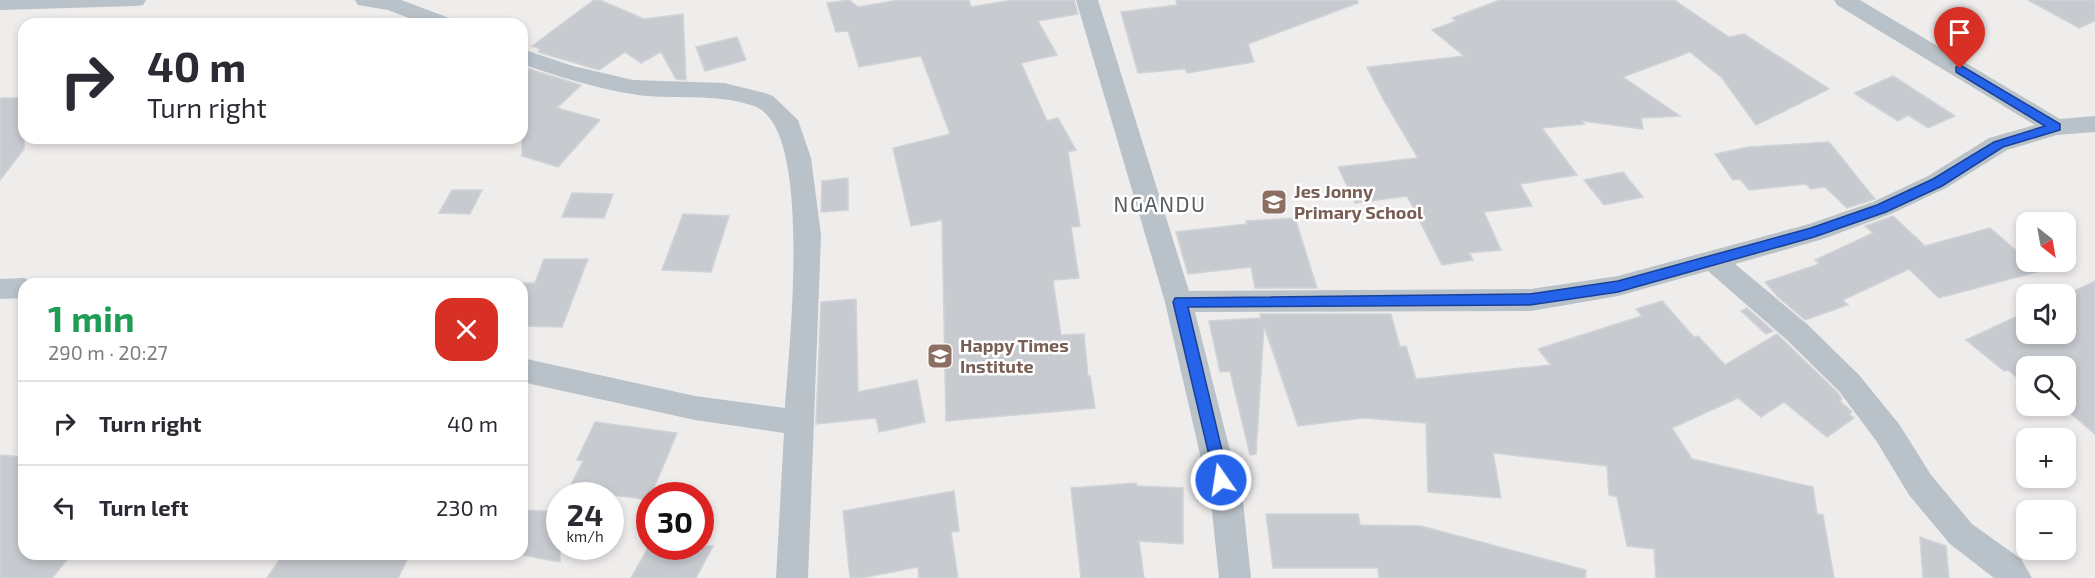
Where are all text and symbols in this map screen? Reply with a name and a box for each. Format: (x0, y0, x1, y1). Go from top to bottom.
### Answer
pin (1934, 7, 1985, 69)
icon: arrive (1943, 16, 1976, 49)
text: 40 m (147, 40, 246, 90)
icon: right (48, 42, 126, 120)
text: Turn right (147, 91, 267, 123)
place label: Jes Jonny Primary School (1294, 180, 1423, 223)
school or university icon: Jes Jonny Primary School (1259, 187, 1289, 217)
district label: NGANDU (1114, 191, 1206, 216)
north arrow (2016, 212, 2076, 272)
map controls (2016, 212, 2076, 560)
button: sound (2016, 284, 2076, 344)
text: 1 min (48, 296, 135, 339)
button: close (435, 298, 498, 361)
place label: Happy Times Institute (960, 334, 1069, 377)
text: 290 m · 20:27 (48, 340, 168, 364)
school or university icon: Happy Times Institute (925, 341, 955, 371)
button: search (2016, 356, 2076, 416)
icon: right (48, 407, 81, 440)
text: Turn right (99, 410, 201, 436)
text: 40 m (447, 410, 498, 436)
button: + (2016, 428, 2076, 488)
position arrow (1189, 448, 1253, 512)
speed limit sign: 30 (636, 482, 714, 560)
icon: left (48, 491, 81, 524)
text: Turn left (99, 494, 188, 520)
text: 230 m (436, 494, 498, 520)
text: 24 (567, 496, 603, 532)
button: − (2016, 500, 2076, 560)
text: km/h (566, 527, 604, 545)

